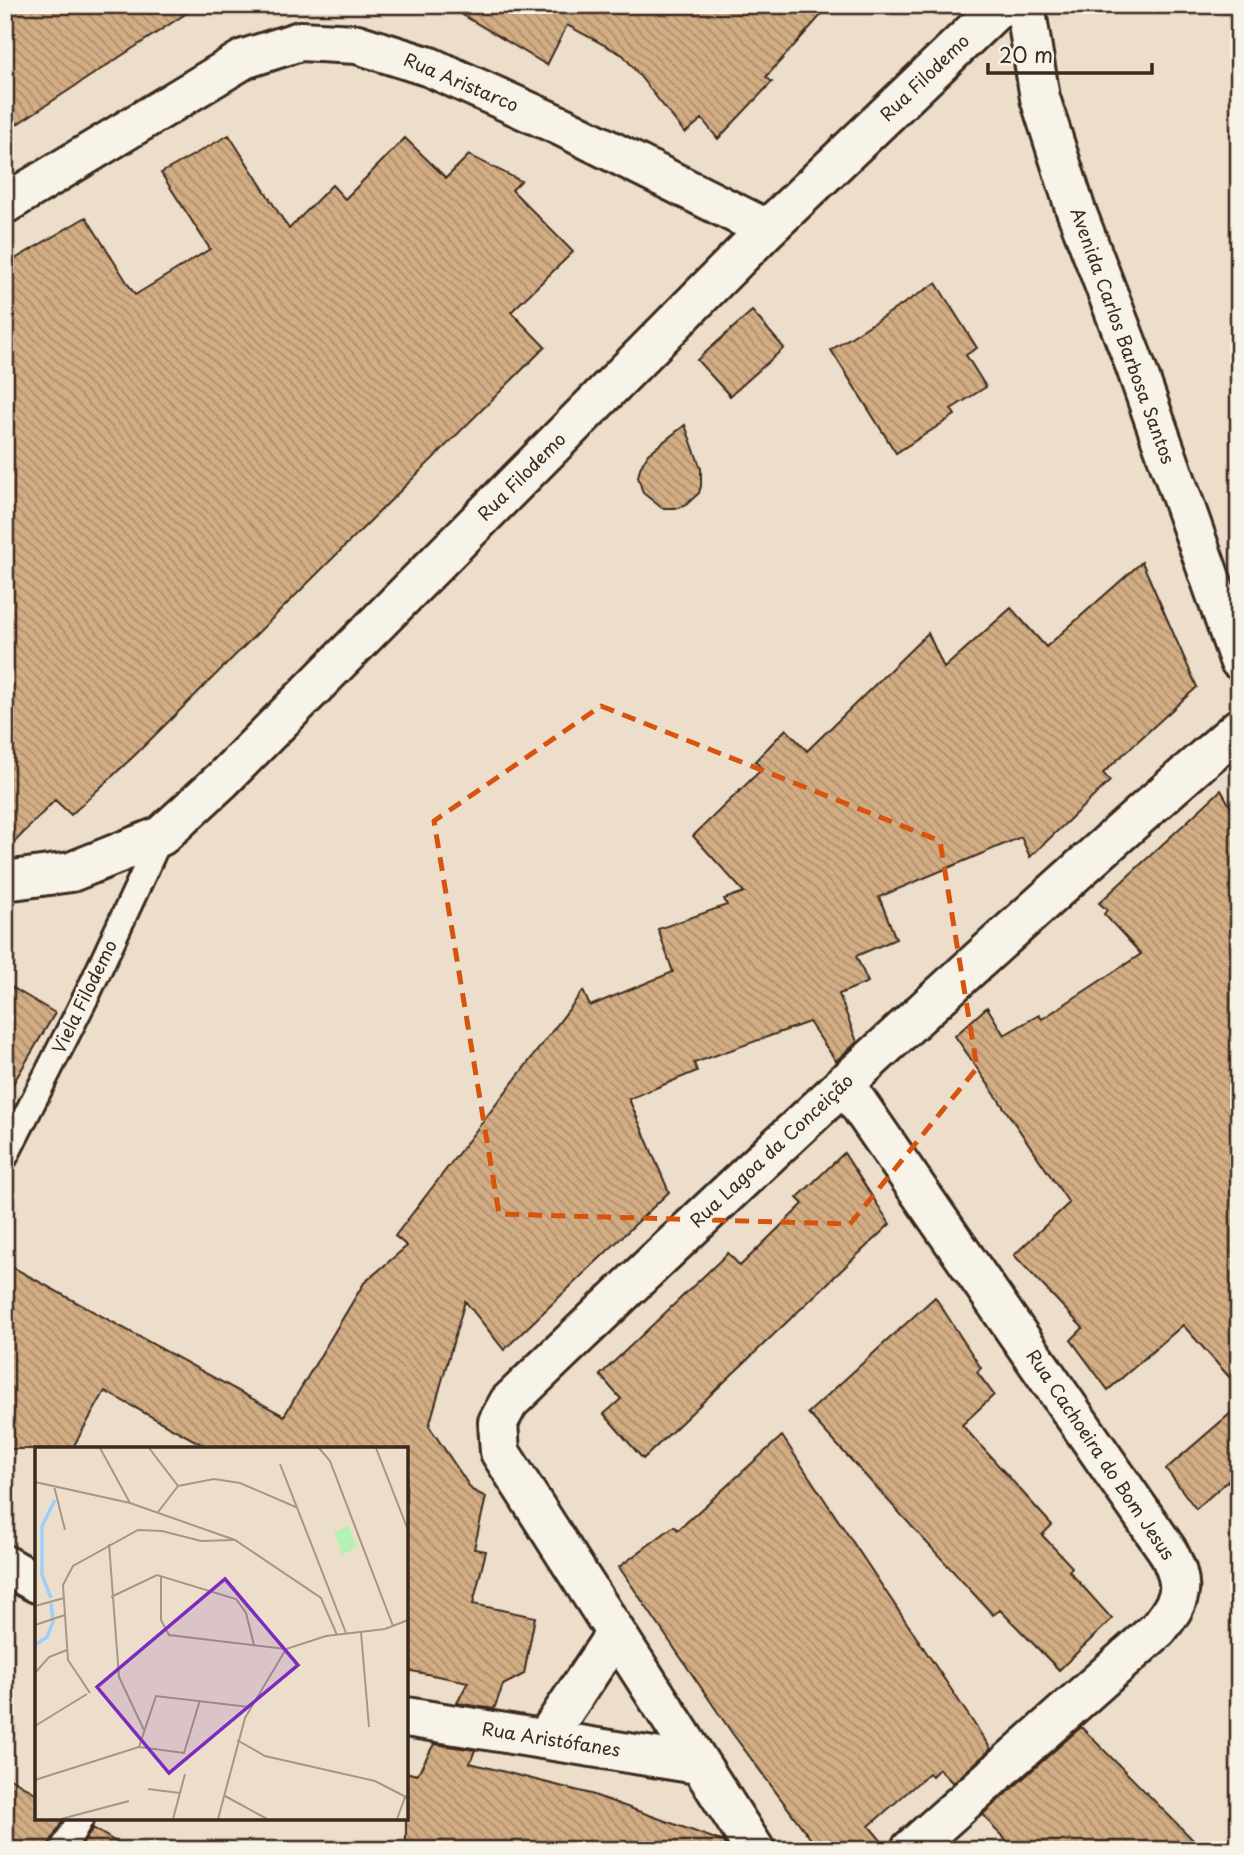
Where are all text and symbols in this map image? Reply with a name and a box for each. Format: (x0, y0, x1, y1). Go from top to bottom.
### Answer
street label: Rua Filodemo (873, 27, 975, 127)
scale bar (988, 32, 1153, 76)
text: 20 m (999, 38, 1053, 70)
street label: Rua Aristarco (400, 45, 523, 118)
street label: Avenida Carlos Barbosa Santos (1064, 204, 1182, 467)
street label: Rua Filodemo (471, 426, 571, 526)
street label: Viela Filodemo (44, 935, 123, 1058)
street label: Rua Lagoa da Conceição (683, 1067, 859, 1233)
street label: Rua Cachoeira do Bom Jesus (1020, 1343, 1182, 1565)
inset map (35, 1447, 408, 1820)
street label: Rua Aristófanes (480, 1714, 622, 1763)

